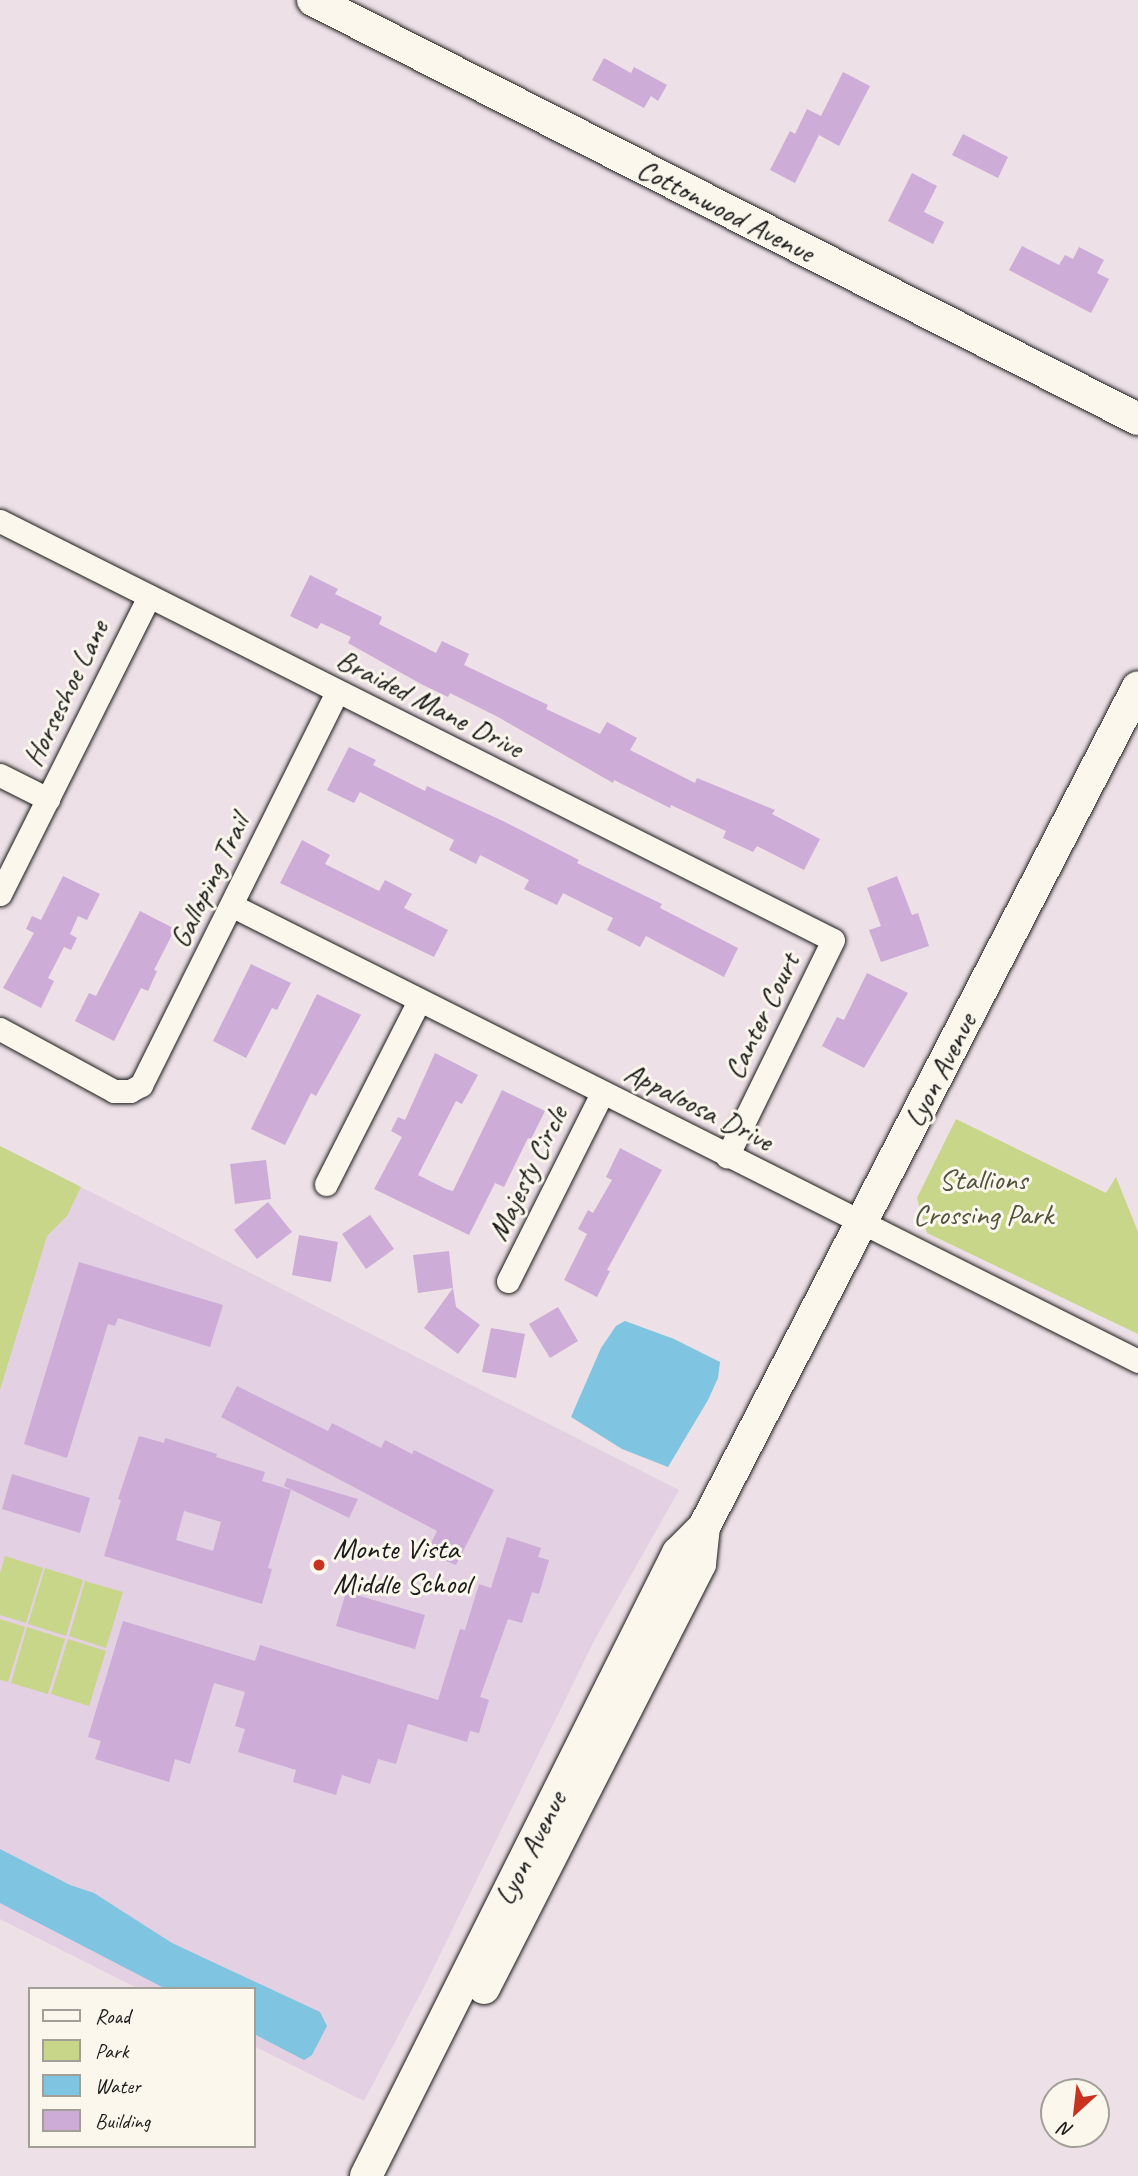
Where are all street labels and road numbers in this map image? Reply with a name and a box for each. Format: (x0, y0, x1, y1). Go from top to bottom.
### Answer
street label: Cottonwood Avenue (632, 150, 820, 270)
street label: Horseshoe Lane (14, 614, 116, 772)
street label: Braided Mane Drive (331, 641, 529, 765)
street label: Galloping Trail (162, 809, 256, 953)
street label: Canter Court (715, 947, 807, 1085)
street label: Lyon Avenue (896, 1007, 984, 1133)
street label: Appaloosa Drive (619, 1053, 779, 1159)
street label: Majesty Circle (479, 1100, 575, 1246)
street label: Lyon Avenue (486, 1785, 574, 1911)

